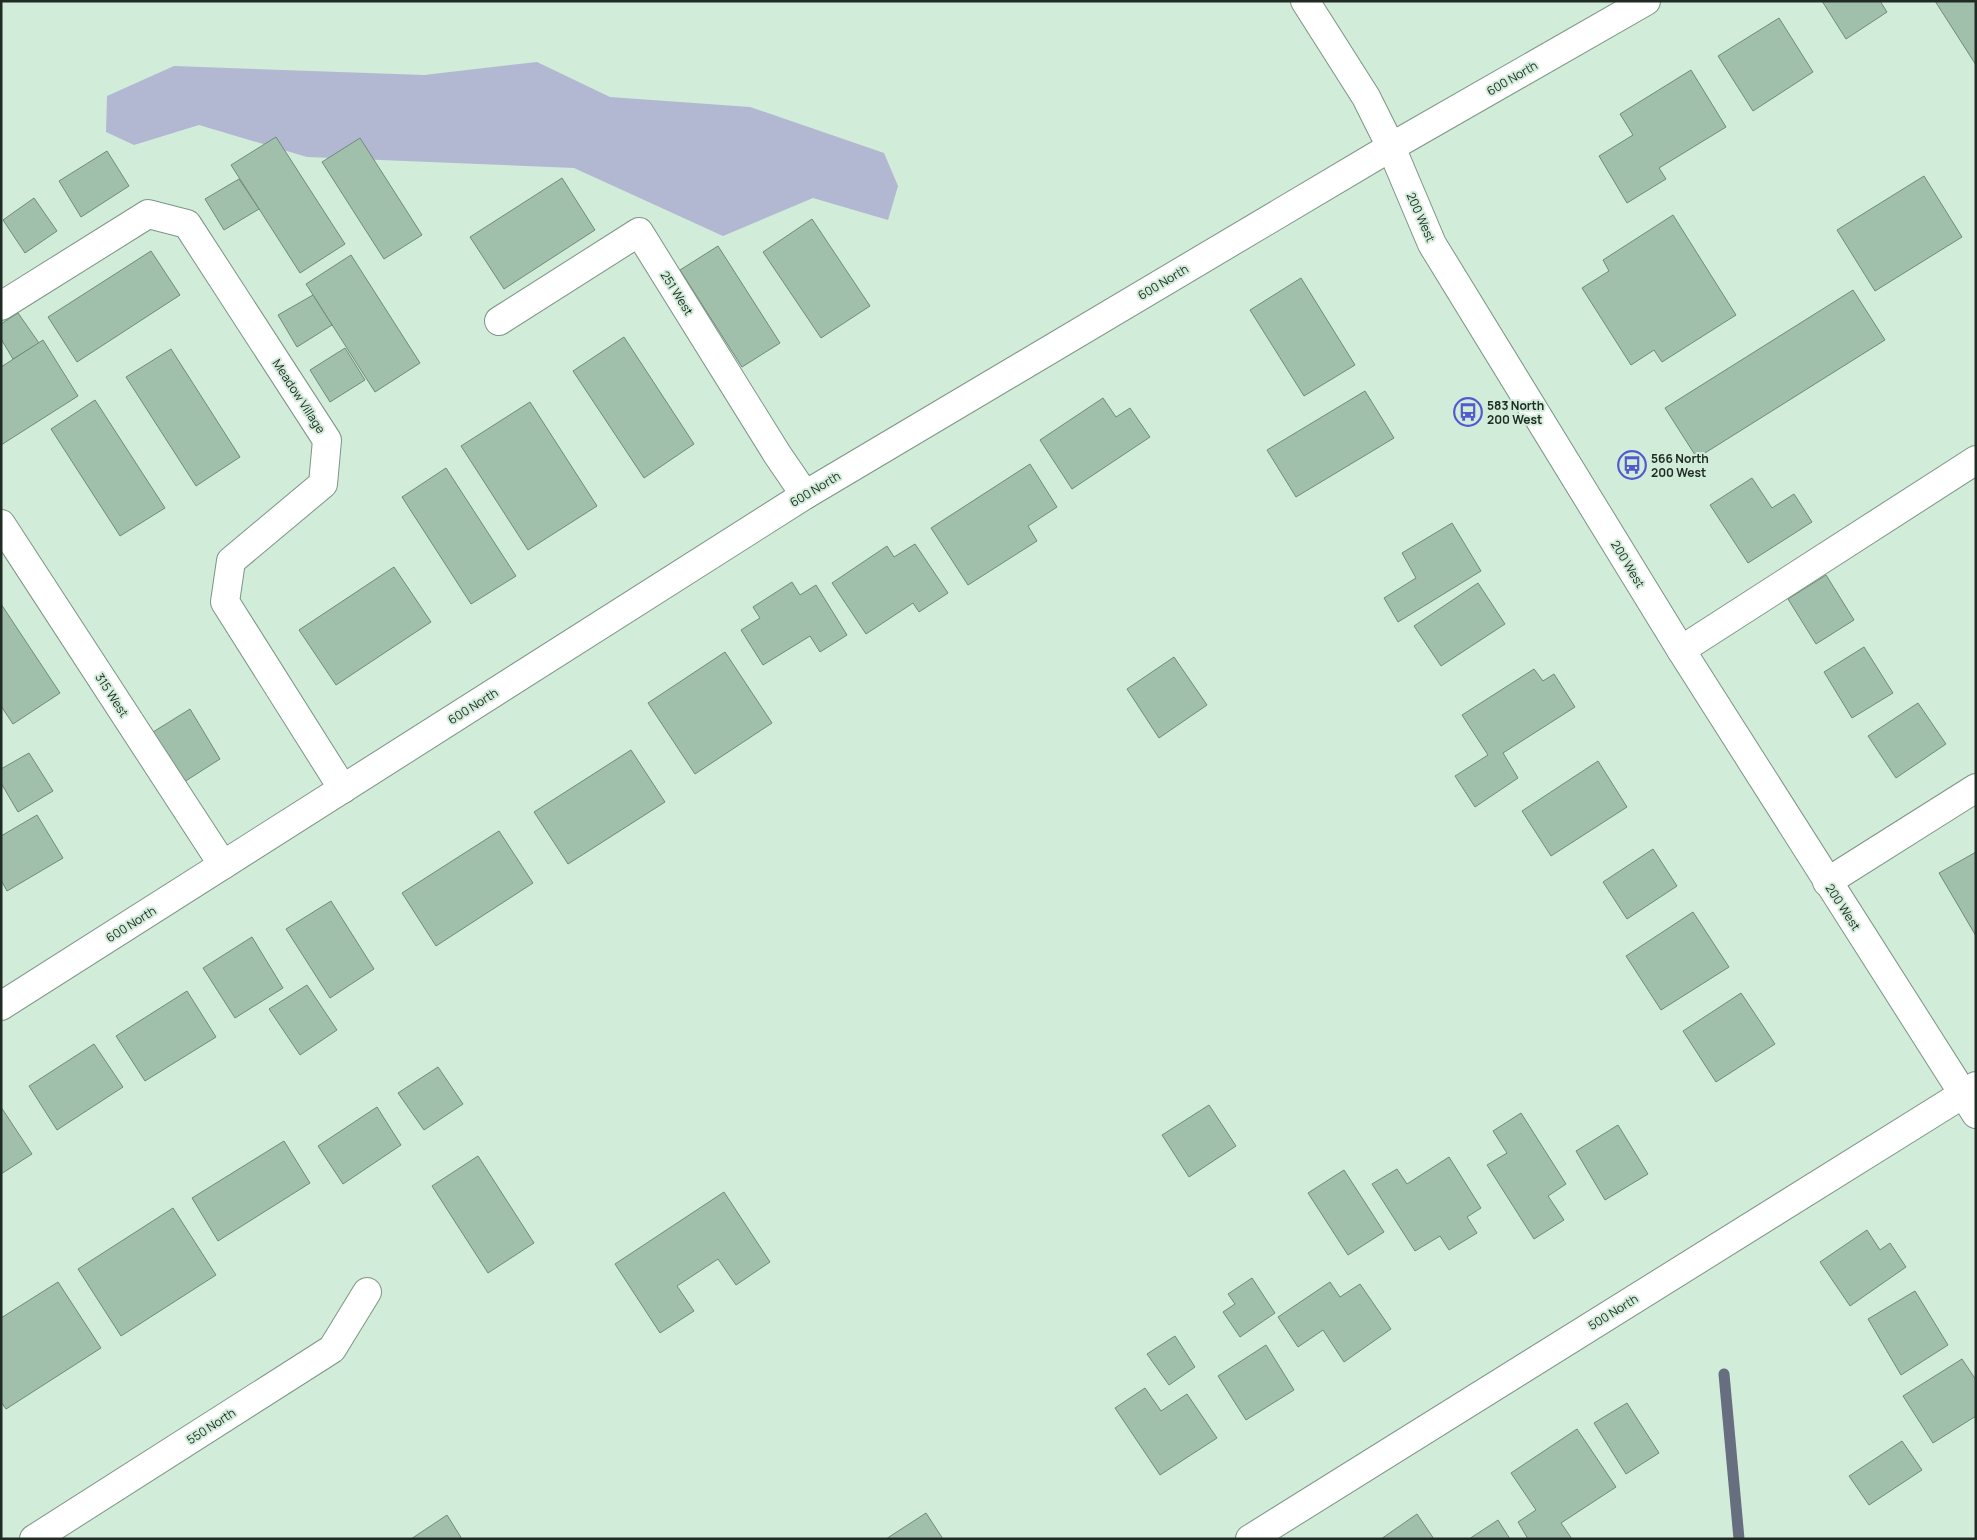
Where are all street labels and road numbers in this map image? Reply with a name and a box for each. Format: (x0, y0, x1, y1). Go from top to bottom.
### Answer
street label: 600 North (1483, 57, 1541, 99)
street label: 200 West (1403, 190, 1440, 245)
street label: 600 North (1135, 260, 1191, 304)
street label: 251 West (657, 268, 697, 319)
street label: Meadow Village (269, 356, 329, 436)
street label: 600 North (787, 467, 843, 511)
street label: 200 West (1607, 537, 1649, 591)
street label: 315 West (91, 670, 133, 720)
street label: 600 North (445, 684, 501, 728)
street label: 200 West (1822, 880, 1865, 934)
street label: 600 North (103, 902, 159, 946)
street label: 500 North (1585, 1290, 1641, 1334)
street label: 550 North (183, 1404, 239, 1448)

